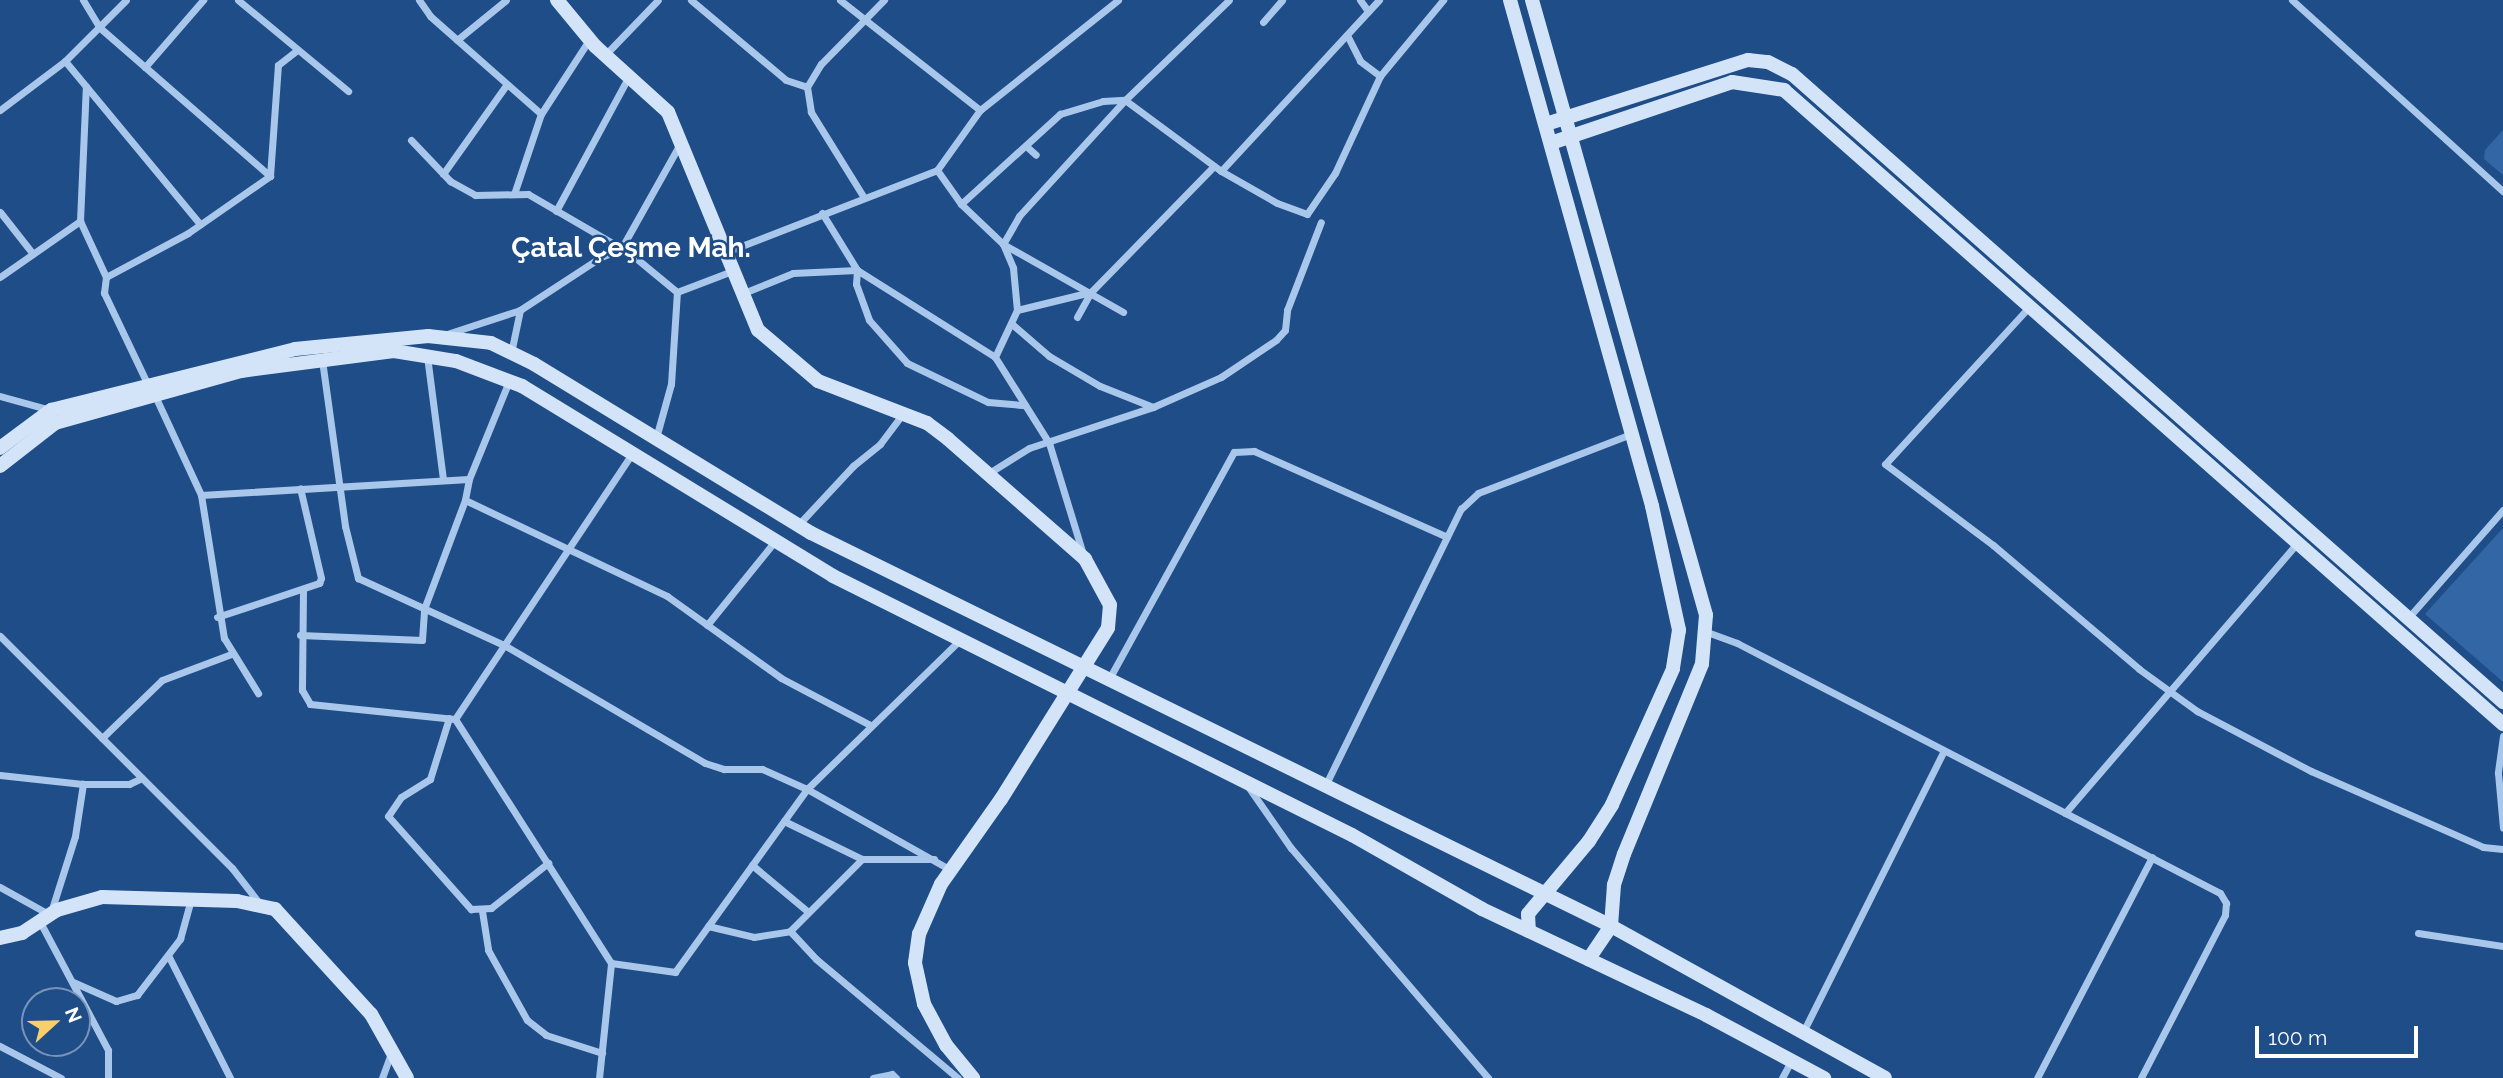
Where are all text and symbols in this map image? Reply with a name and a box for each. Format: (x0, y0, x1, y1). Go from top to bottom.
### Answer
district label: Çatal Çeşme Mah. (511, 231, 751, 265)
north arrow (21, 987, 91, 1057)
text: N (61, 1004, 87, 1026)
scale bar (2258, 1012, 2421, 1056)
text: 100 m (2268, 1025, 2327, 1050)

